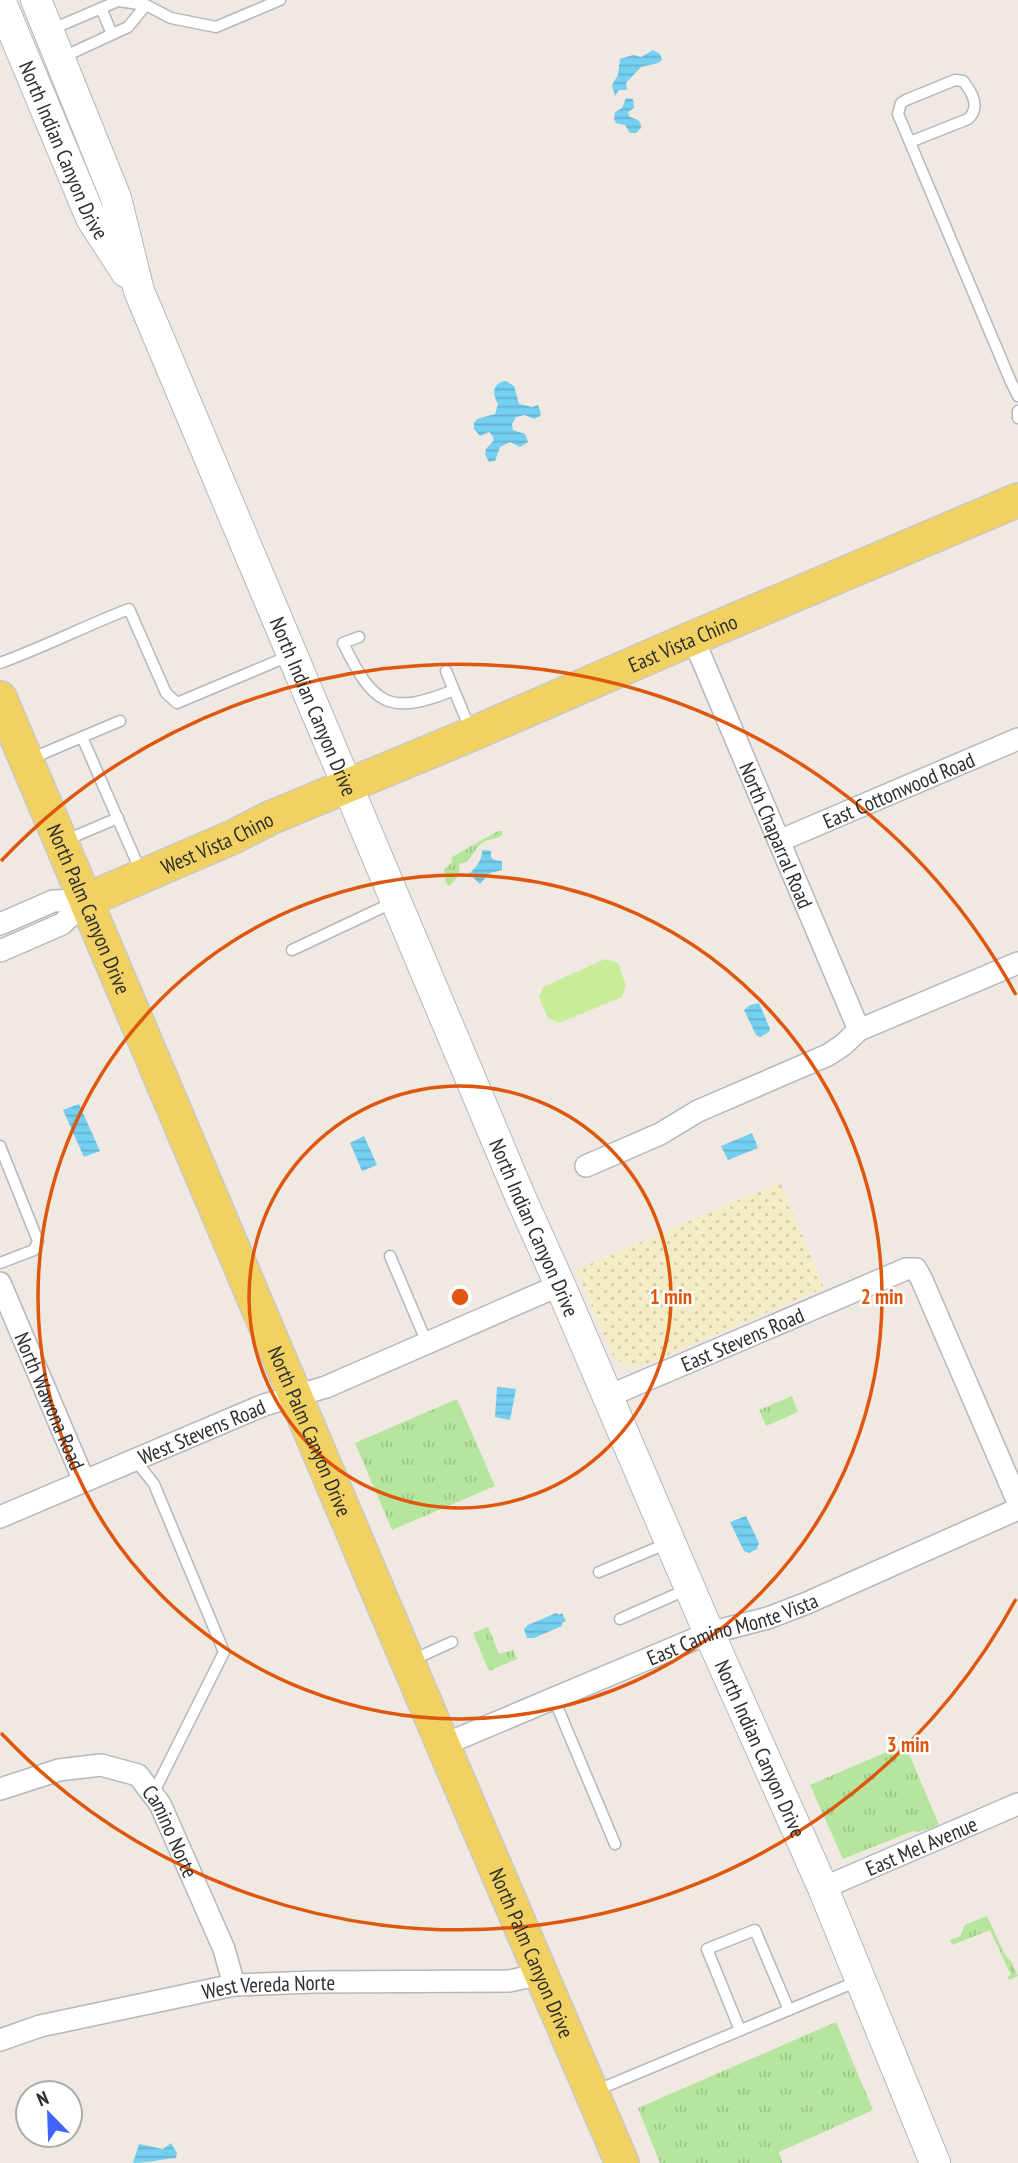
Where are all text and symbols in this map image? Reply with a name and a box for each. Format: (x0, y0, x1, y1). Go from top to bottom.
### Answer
street label: North Indian Canyon Drive (13, 57, 115, 244)
street label: East Vista Chino (624, 607, 741, 678)
street label: North Indian Canyon Drive (264, 613, 364, 800)
street label: East Cottonwood Road (819, 746, 979, 834)
street label: North Chaparral Road (734, 758, 819, 912)
street label: West Vista Chino (157, 805, 278, 880)
street label: North Palm Canyon Drive (41, 820, 137, 998)
street label: North Indian Canyon Drive (484, 1134, 585, 1321)
text: 1 min (650, 1283, 692, 1310)
text: 2 min (861, 1283, 903, 1310)
centre of rings (448, 1285, 472, 1309)
street label: East Stevens Road (677, 1301, 808, 1377)
street label: North Wawona Road (9, 1328, 91, 1474)
street label: North Palm Canyon Drive (262, 1342, 358, 1520)
street label: West Stevens Road (134, 1393, 269, 1470)
street label: East Camino Monte Vista (643, 1586, 822, 1671)
street label: North Indian Canyon Drive (709, 1655, 812, 1842)
text: 3 min (887, 1731, 929, 1758)
street label: Camino Norte (137, 1779, 204, 1882)
street label: East Mel Avenue (861, 1810, 981, 1882)
street label: North Palm Canyon Drive (484, 1864, 580, 2042)
street label: West Vereda Norte (199, 1968, 335, 2005)
north arrow (14, 2079, 84, 2149)
text: N (33, 2085, 52, 2111)

